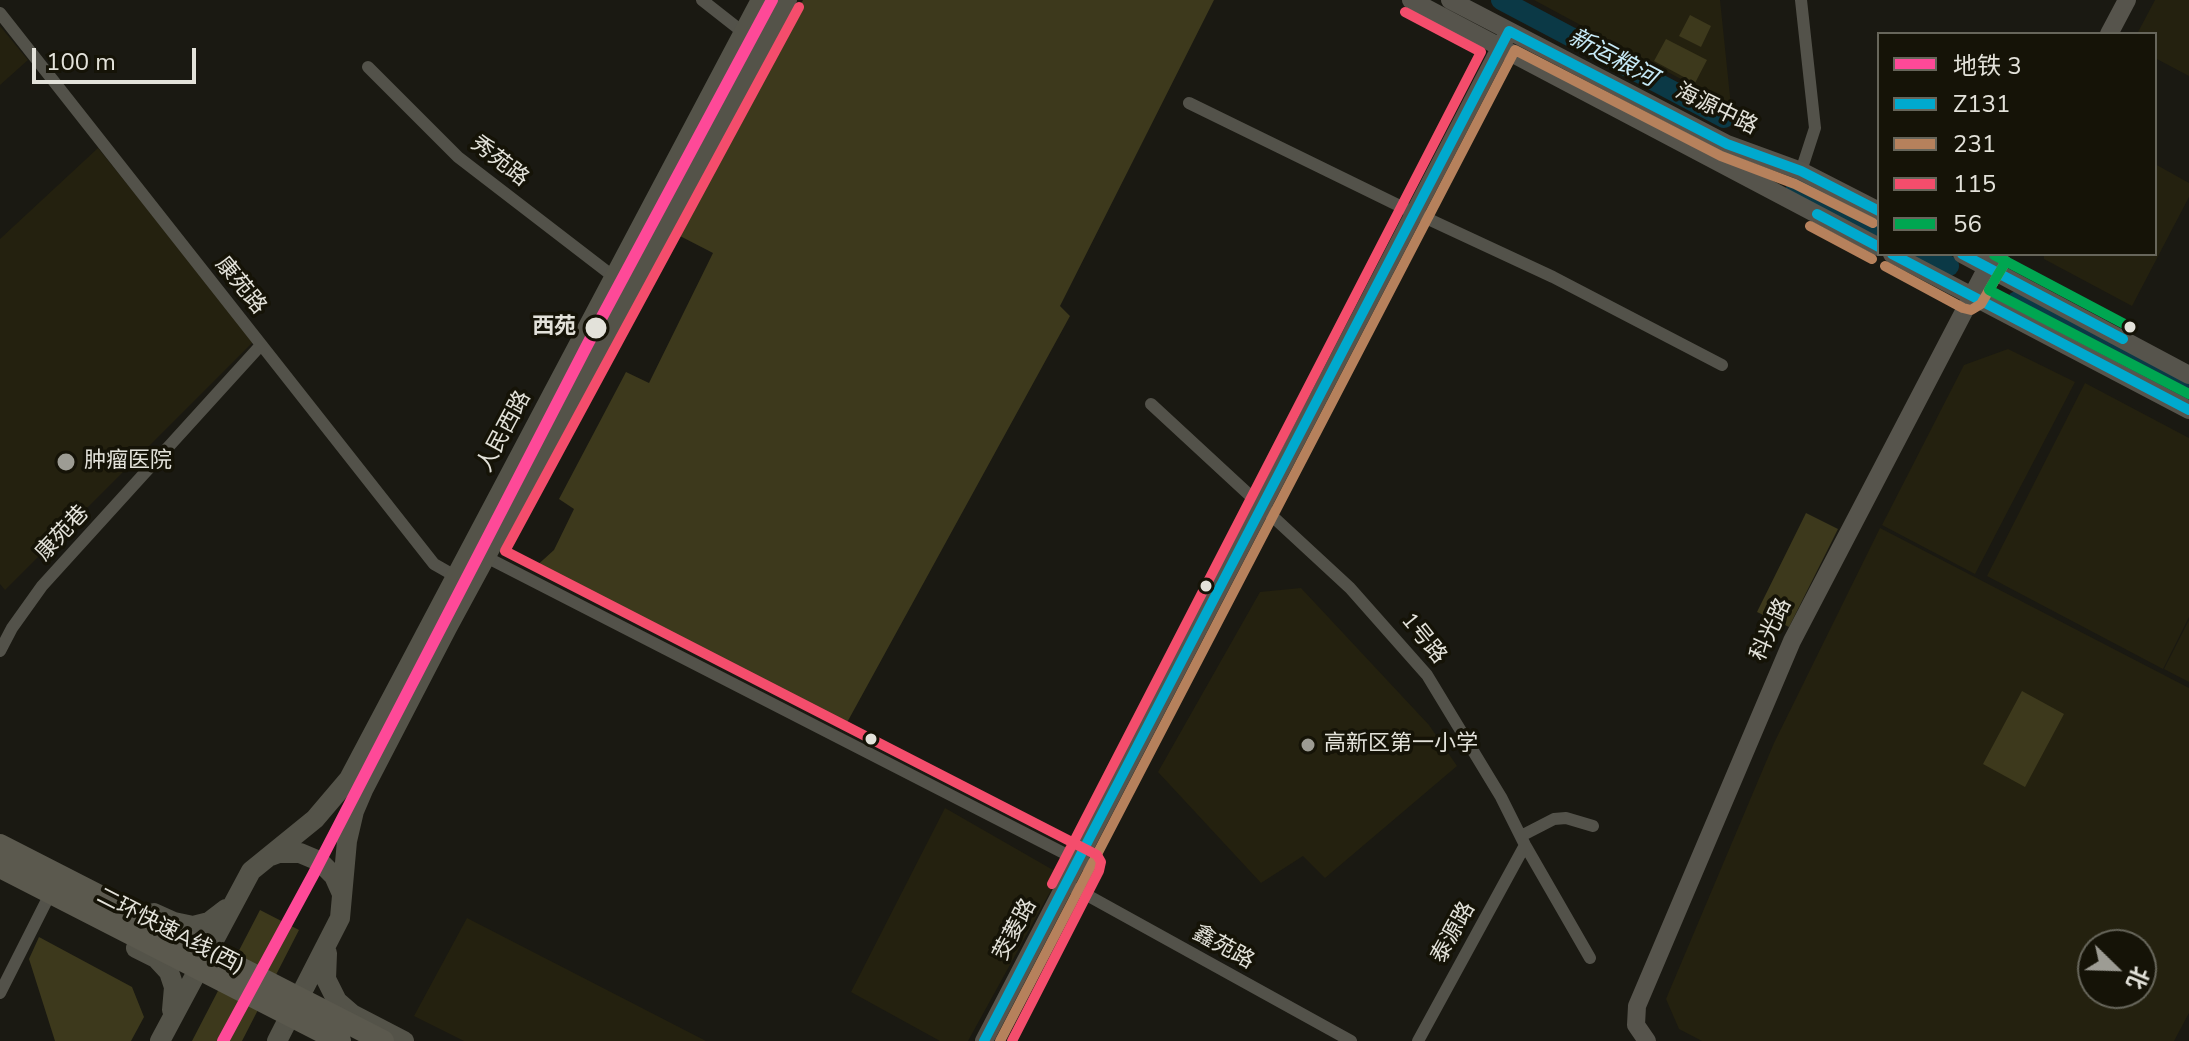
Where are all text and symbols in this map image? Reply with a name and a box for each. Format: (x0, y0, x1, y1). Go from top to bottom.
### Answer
water label: 新运粮河 (1563, 24, 1661, 94)
scale bar (36, 32, 200, 82)
legend (1877, 32, 2157, 256)
text: 100 m (46, 46, 116, 78)
text: 地铁 3 (1953, 50, 2022, 82)
street label: 海源中路 (1671, 79, 1761, 141)
text: Z131 (1953, 88, 2010, 120)
text: 231 (1953, 128, 1996, 160)
street label: 秀苑路 (465, 131, 533, 193)
text: 115 (1953, 168, 1996, 200)
text: 56 (1953, 208, 1982, 240)
street label: 康苑路 (209, 252, 271, 320)
place label: 西苑 (532, 315, 576, 341)
marker: 西苑 (583, 315, 609, 341)
unlabelled marker (2122, 319, 2138, 335)
street label: 人民西路 (473, 387, 537, 477)
place label: 肿瘤医院 (84, 449, 172, 475)
marker: 肿瘤医院 (55, 451, 77, 473)
street label: 康苑巷 (31, 501, 95, 567)
unlabelled marker (1198, 578, 1214, 594)
street label: 科光路 (1746, 595, 1798, 665)
street label: 1号路 (1395, 608, 1451, 670)
unlabelled marker (863, 731, 879, 747)
place label: 高新区第一小学 (1324, 732, 1478, 758)
marker: 高新区第一小学 (1299, 736, 1317, 754)
street label: 二环快速A线(西) (92, 883, 248, 981)
street label: 茭菱路 (989, 895, 1043, 965)
street label: 泰源路 (1426, 898, 1482, 968)
street label: 鑫苑路 (1188, 920, 1258, 976)
north arrow (2077, 929, 2157, 1009)
text: 北 (2119, 962, 2155, 994)

